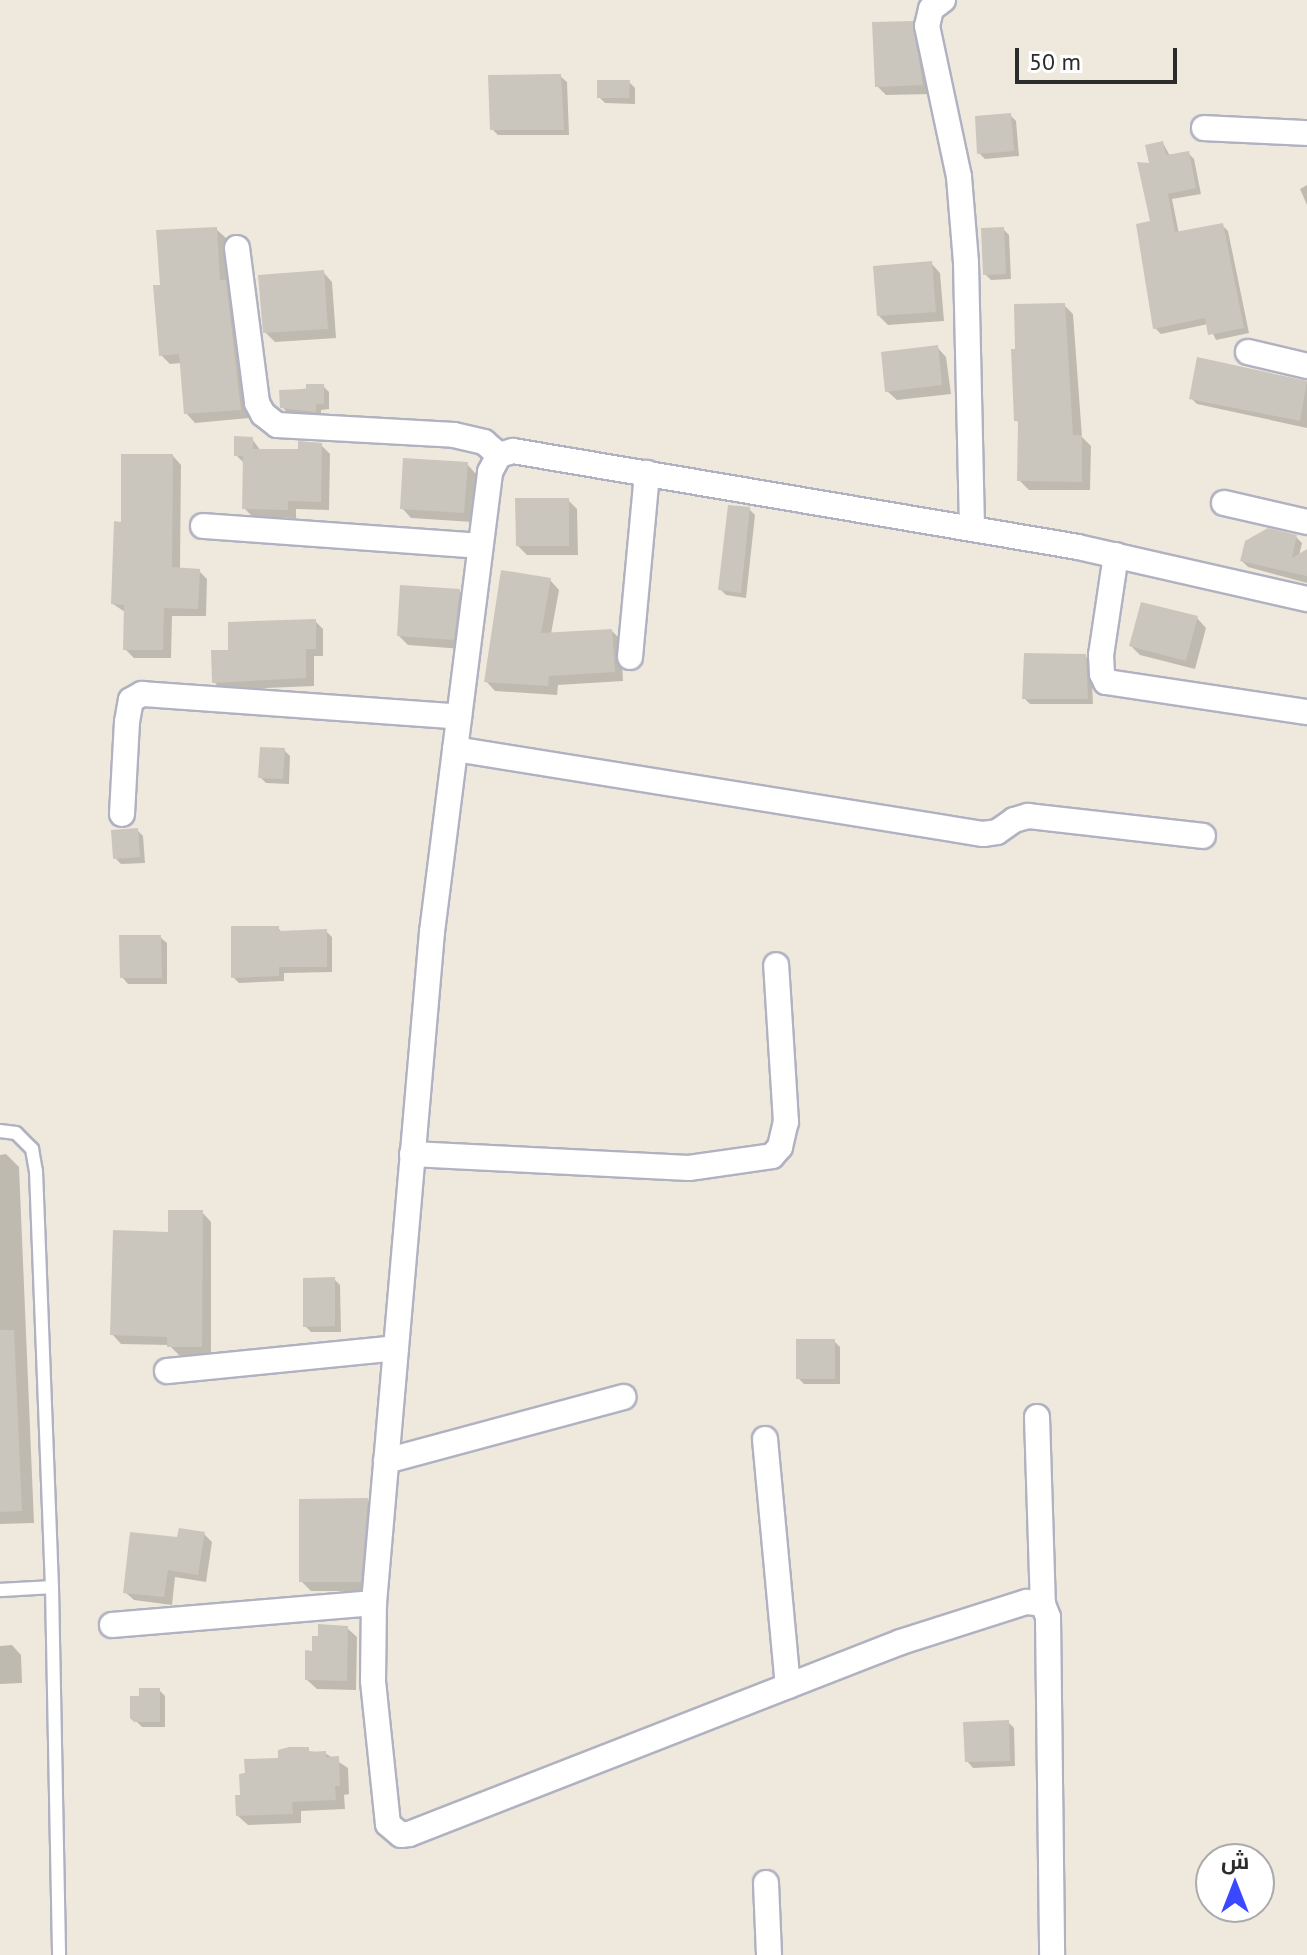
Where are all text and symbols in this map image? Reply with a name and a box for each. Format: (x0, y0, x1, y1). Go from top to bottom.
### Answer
scale bar (1019, 32, 1181, 82)
text: 50 m (1029, 46, 1081, 77)
north arrow (1195, 1843, 1275, 1923)
text: ش (1221, 1847, 1249, 1875)

